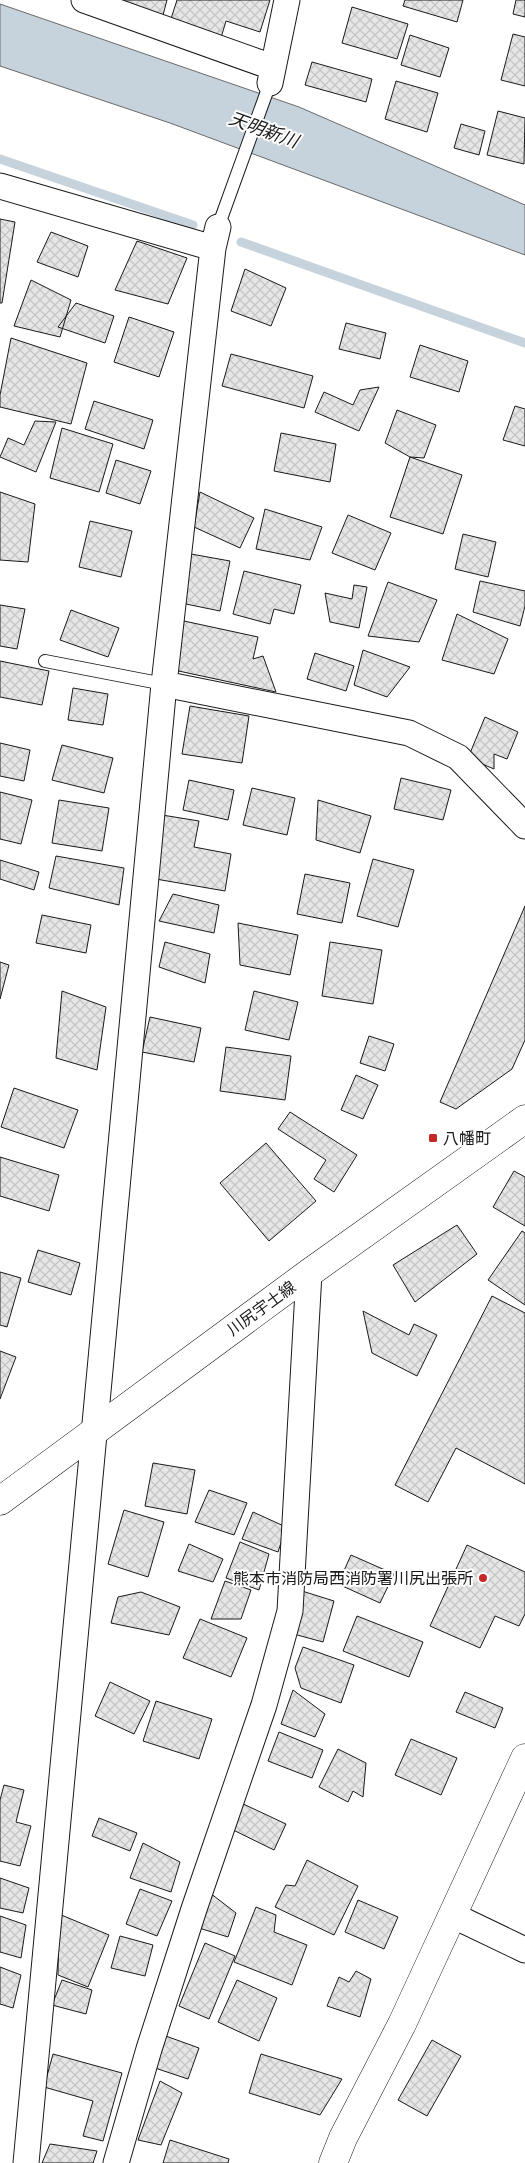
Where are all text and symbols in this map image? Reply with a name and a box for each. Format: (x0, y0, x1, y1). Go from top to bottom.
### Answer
water label: 天明新川 (226, 105, 304, 153)
place label: 八幡町 (443, 1127, 491, 1149)
marker: 八幡町 (427, 1132, 439, 1144)
street label: 川尻宇土線 (222, 1276, 300, 1340)
place label: 熊本市消防局西消防署川尻出張所 (233, 1567, 473, 1589)
marker: 熊本市消防局西消防署川尻出張所 (477, 1572, 489, 1584)

